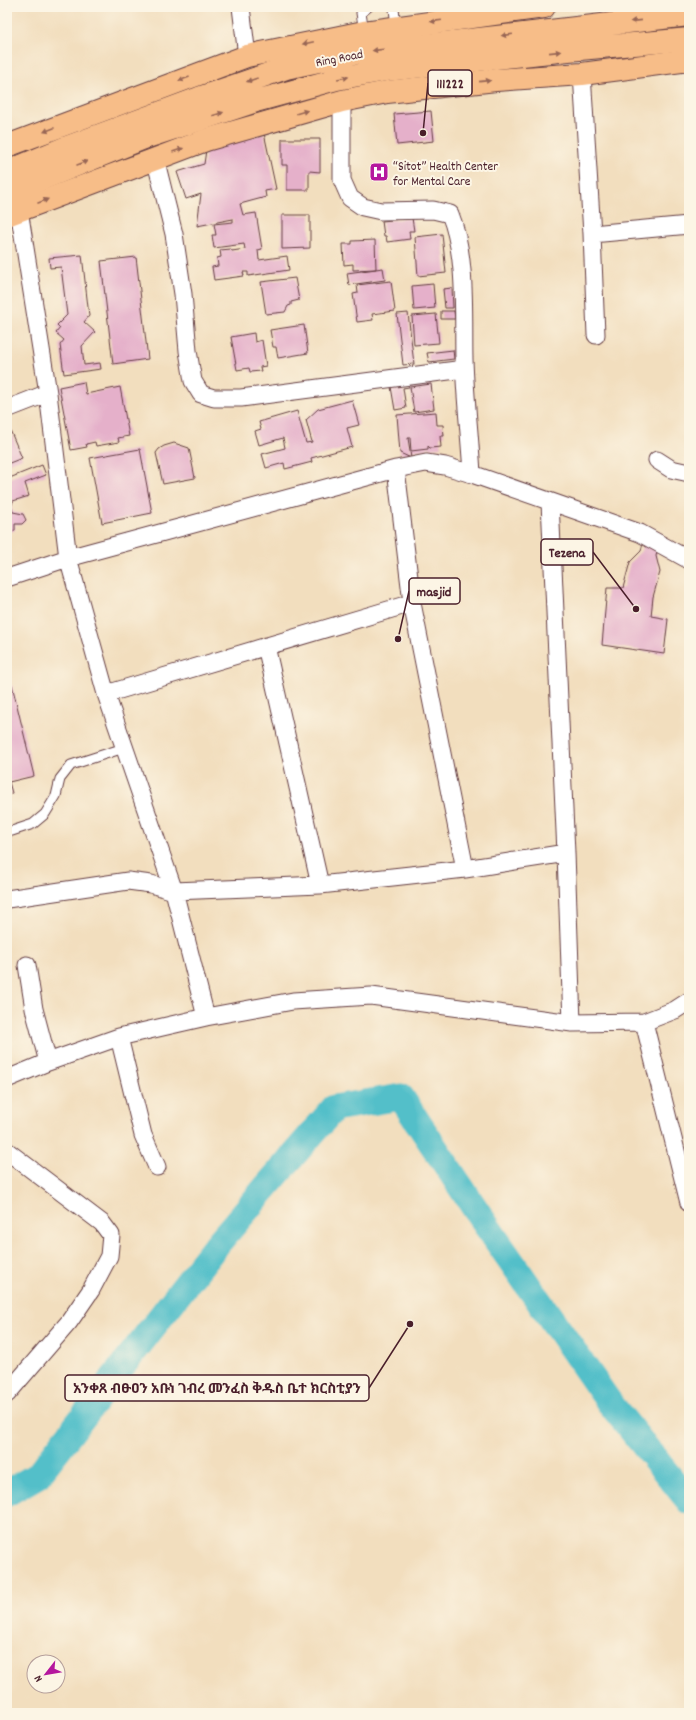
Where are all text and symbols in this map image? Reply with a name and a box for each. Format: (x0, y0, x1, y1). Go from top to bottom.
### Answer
one-way arrow (430, 18, 442, 24)
one-way arrow (630, 18, 642, 24)
one-way arrow (501, 32, 513, 38)
one-way arrow (302, 41, 314, 47)
street label: Ring Road (314, 46, 365, 73)
one-way arrow (372, 47, 384, 54)
one-way arrow (549, 48, 561, 55)
callout: 111222 (428, 70, 472, 96)
one-way arrow (336, 75, 349, 81)
text: 111222 (436, 75, 464, 95)
one-way arrow (177, 77, 189, 83)
one-way arrow (245, 77, 257, 83)
one-way arrow (479, 78, 492, 84)
one-way arrow (297, 109, 309, 115)
one-way arrow (212, 111, 224, 117)
one-way arrow (42, 128, 54, 134)
one-way arrow (172, 146, 184, 152)
place label: “Sitot” Health Center for Mental Care (393, 158, 498, 192)
one-way arrow (77, 159, 89, 165)
hospital icon: “Sitot” Health Center for Mental Care (368, 161, 390, 183)
one-way arrow (38, 197, 50, 203)
callout: Tezena (541, 539, 593, 565)
text: Tezena (549, 544, 587, 564)
callout: masjid (409, 578, 460, 604)
text: masjid (417, 583, 452, 603)
callout: አንቀጸ ብፁዐን አቡነ ገብረ መንፈስ ቅዱስ ቤተ ክርስቲያን (65, 1375, 369, 1401)
text: አንቀጸ ብፁዐን አቡነ ገብረ መንፈስ ቅዱስ ቤተ ክርስቲያን (73, 1380, 361, 1400)
north arrow (26, 1654, 66, 1694)
text: N (31, 1671, 47, 1685)

